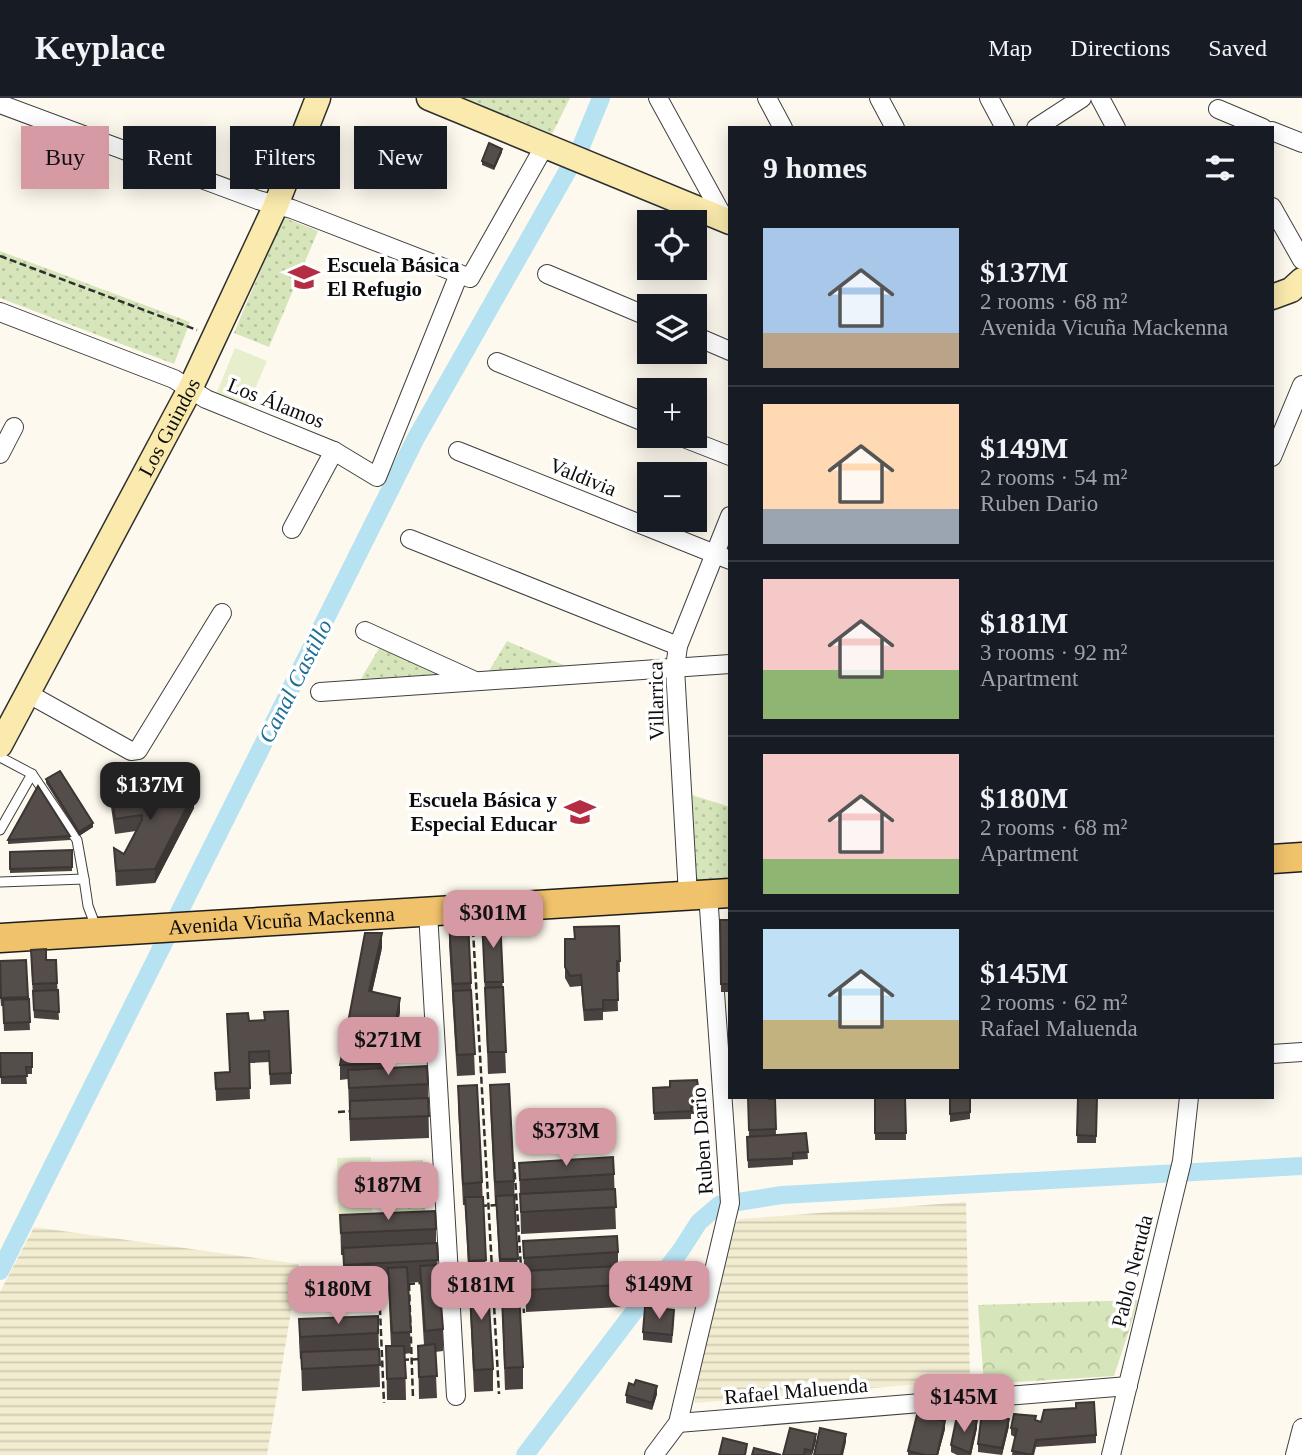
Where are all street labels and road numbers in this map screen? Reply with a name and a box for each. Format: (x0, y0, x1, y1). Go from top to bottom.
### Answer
street label: Los Álamos (224, 373, 328, 433)
street label: Los Guindos (133, 374, 205, 481)
street label: Valdivia (546, 453, 621, 501)
street label: Villarrica (643, 661, 669, 741)
street label: Avenida Vicuña Mackenna (168, 902, 396, 940)
street label: Ruben Dario (686, 1086, 718, 1196)
street label: Pablo Neruda (1106, 1212, 1158, 1330)
street label: Rafael Maluenda (723, 1373, 869, 1409)

